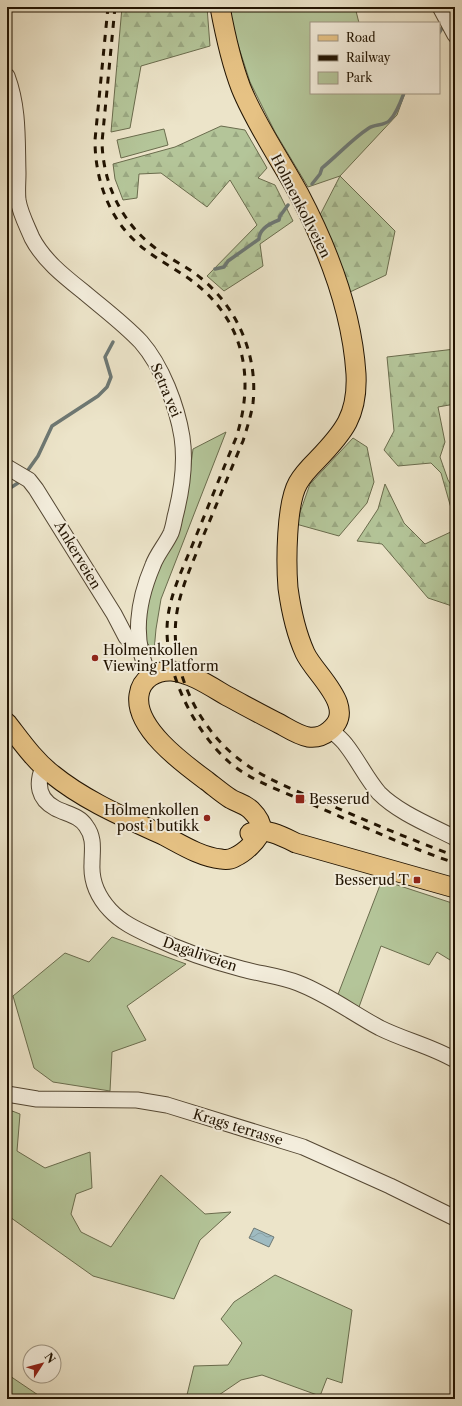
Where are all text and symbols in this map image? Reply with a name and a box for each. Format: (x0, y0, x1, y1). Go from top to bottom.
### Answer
legend (310, 22, 440, 94)
text: Road (346, 30, 376, 45)
text: Railway (346, 50, 391, 65)
text: Park (346, 70, 373, 85)
street label: Holmenkollveien (267, 151, 335, 261)
street label: Setra vei (147, 360, 185, 420)
street label: Ankerveien (50, 517, 105, 593)
place label: Holmenkollen Viewing Platform (102, 641, 219, 675)
marker: Holmenkollen Viewing Platform (90, 653, 100, 663)
place label: Besserud (309, 790, 370, 808)
marker: Besserud (294, 793, 306, 805)
place label: Holmenkollen post i butikk (104, 801, 200, 835)
marker: Holmenkollen post i butikk (202, 813, 212, 823)
place label: Besserud T (334, 871, 410, 889)
marker: Besserud T (412, 875, 422, 885)
street label: Dagaliveien (160, 933, 240, 975)
street label: Krags terrasse (191, 1105, 285, 1149)
north arrow (22, 1344, 62, 1384)
text: N (42, 1350, 59, 1366)

